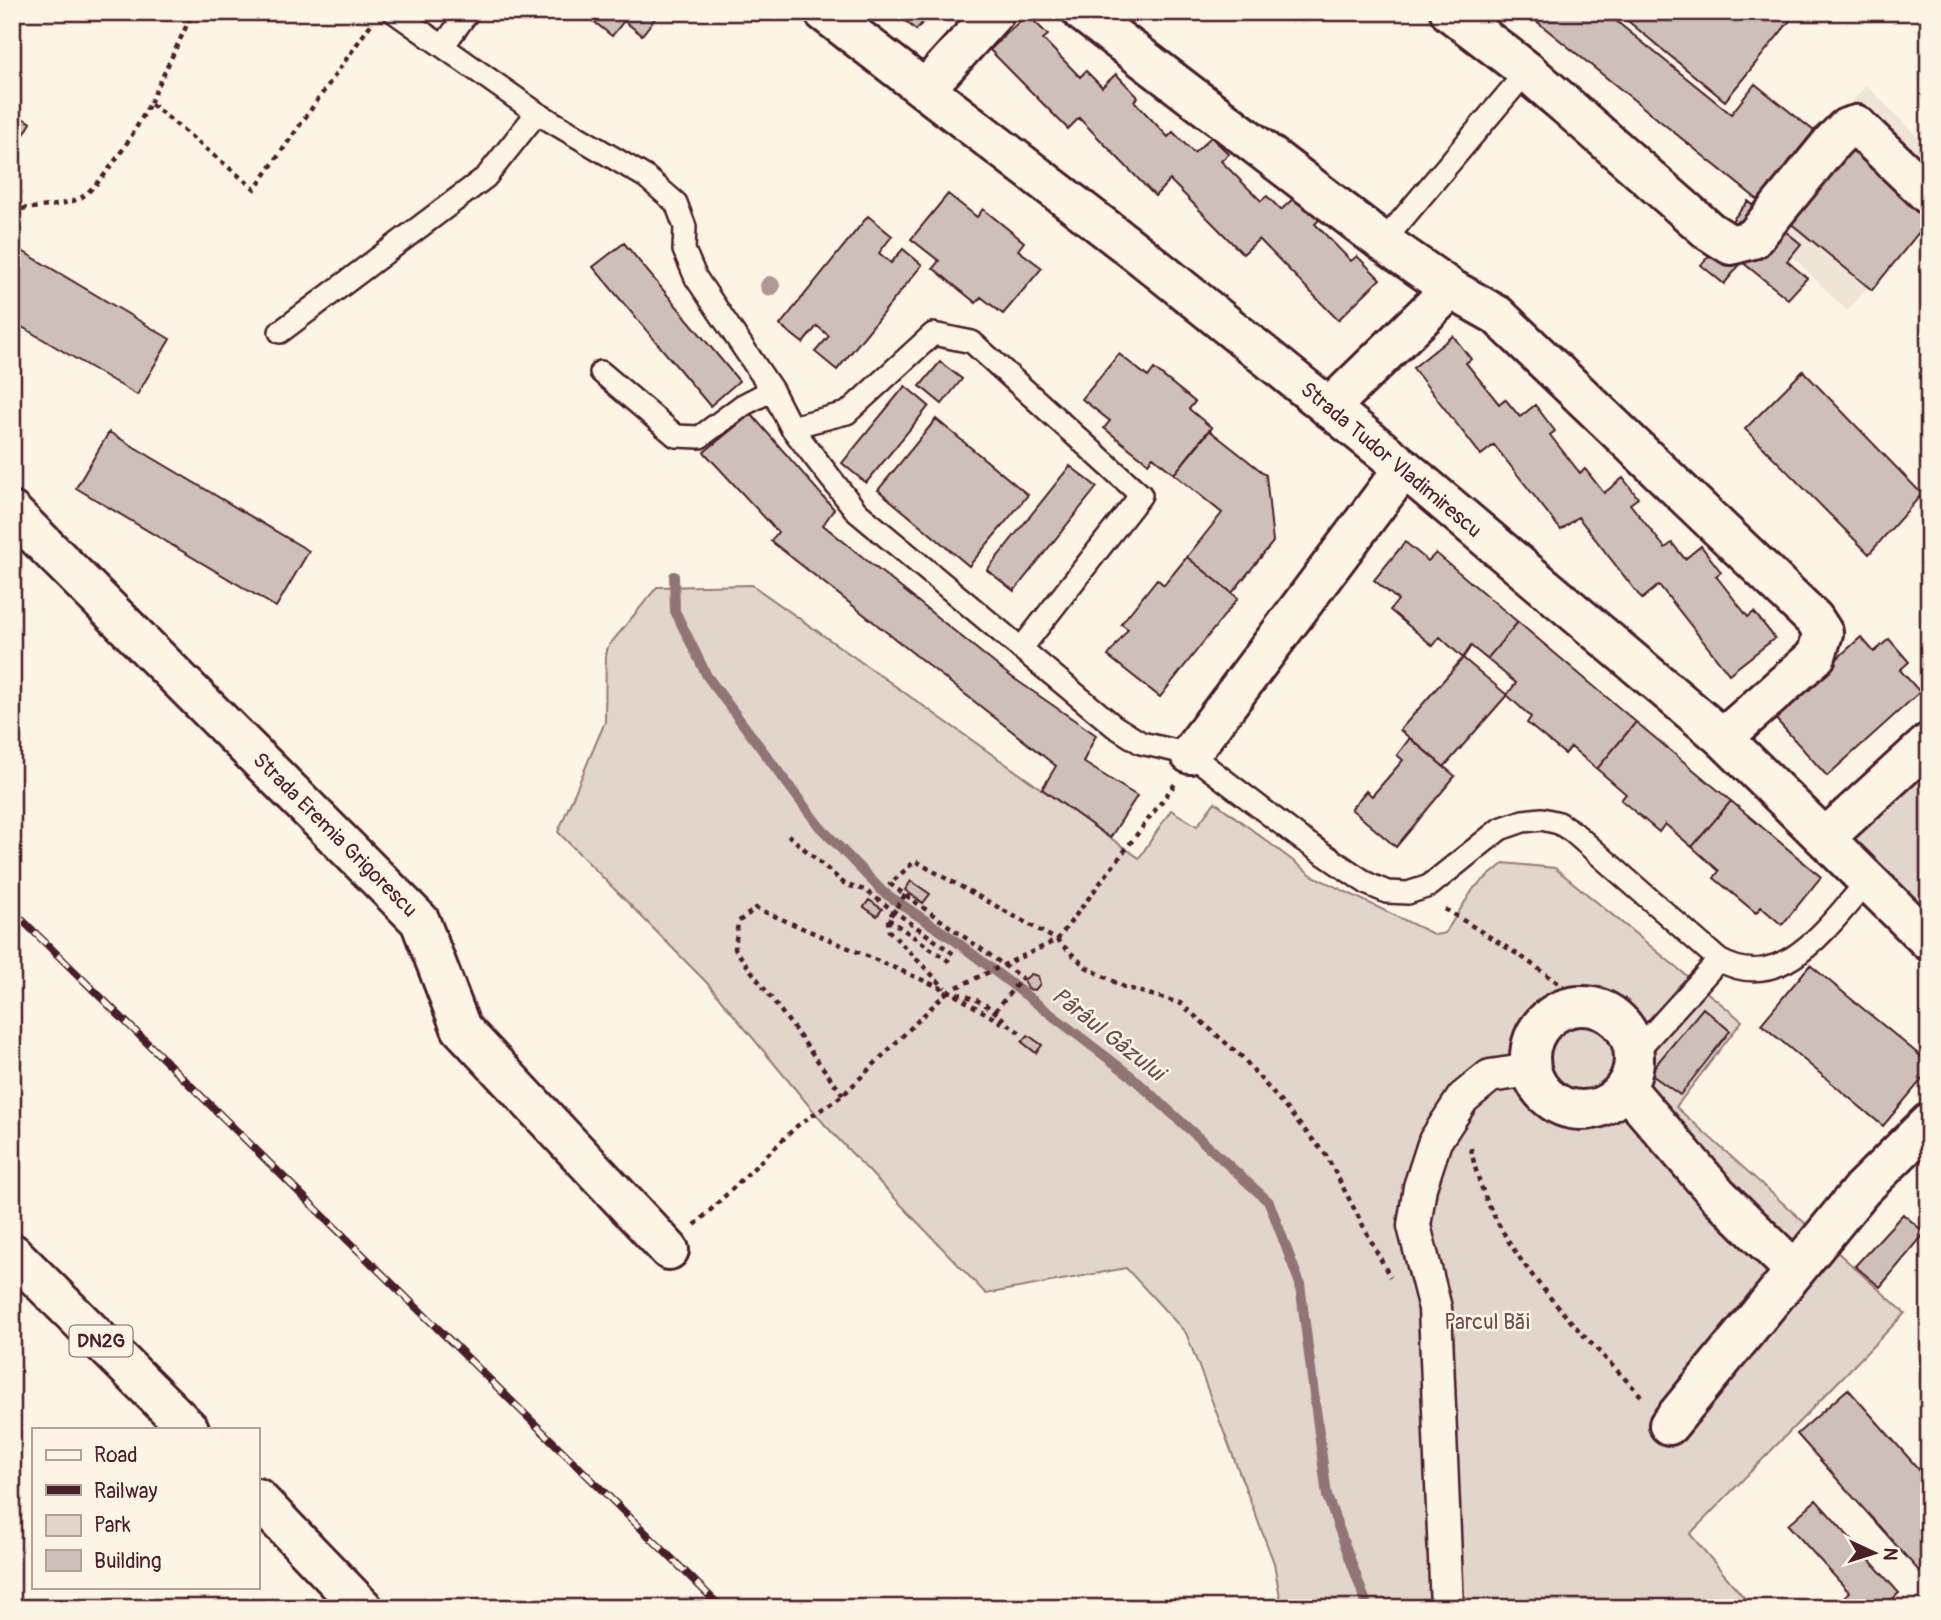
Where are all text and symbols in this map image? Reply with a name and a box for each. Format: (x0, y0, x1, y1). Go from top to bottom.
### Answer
street label: Strada Tudor Vladimirescu (1295, 376, 1487, 544)
street label: Strada Eremia Grigorescu (247, 747, 423, 923)
water label: Pârâul Gâzului (1046, 981, 1173, 1089)
park label: Parcul Băi (1444, 1309, 1530, 1336)
road number: DN2G (70, 1326, 132, 1357)
legend (32, 1428, 259, 1588)
text: Road (94, 1442, 138, 1469)
text: Railway (94, 1478, 158, 1505)
text: Park (94, 1512, 131, 1539)
north arrow (1840, 1518, 1910, 1588)
text: N (1878, 1547, 1902, 1562)
text: Building (94, 1548, 161, 1575)

